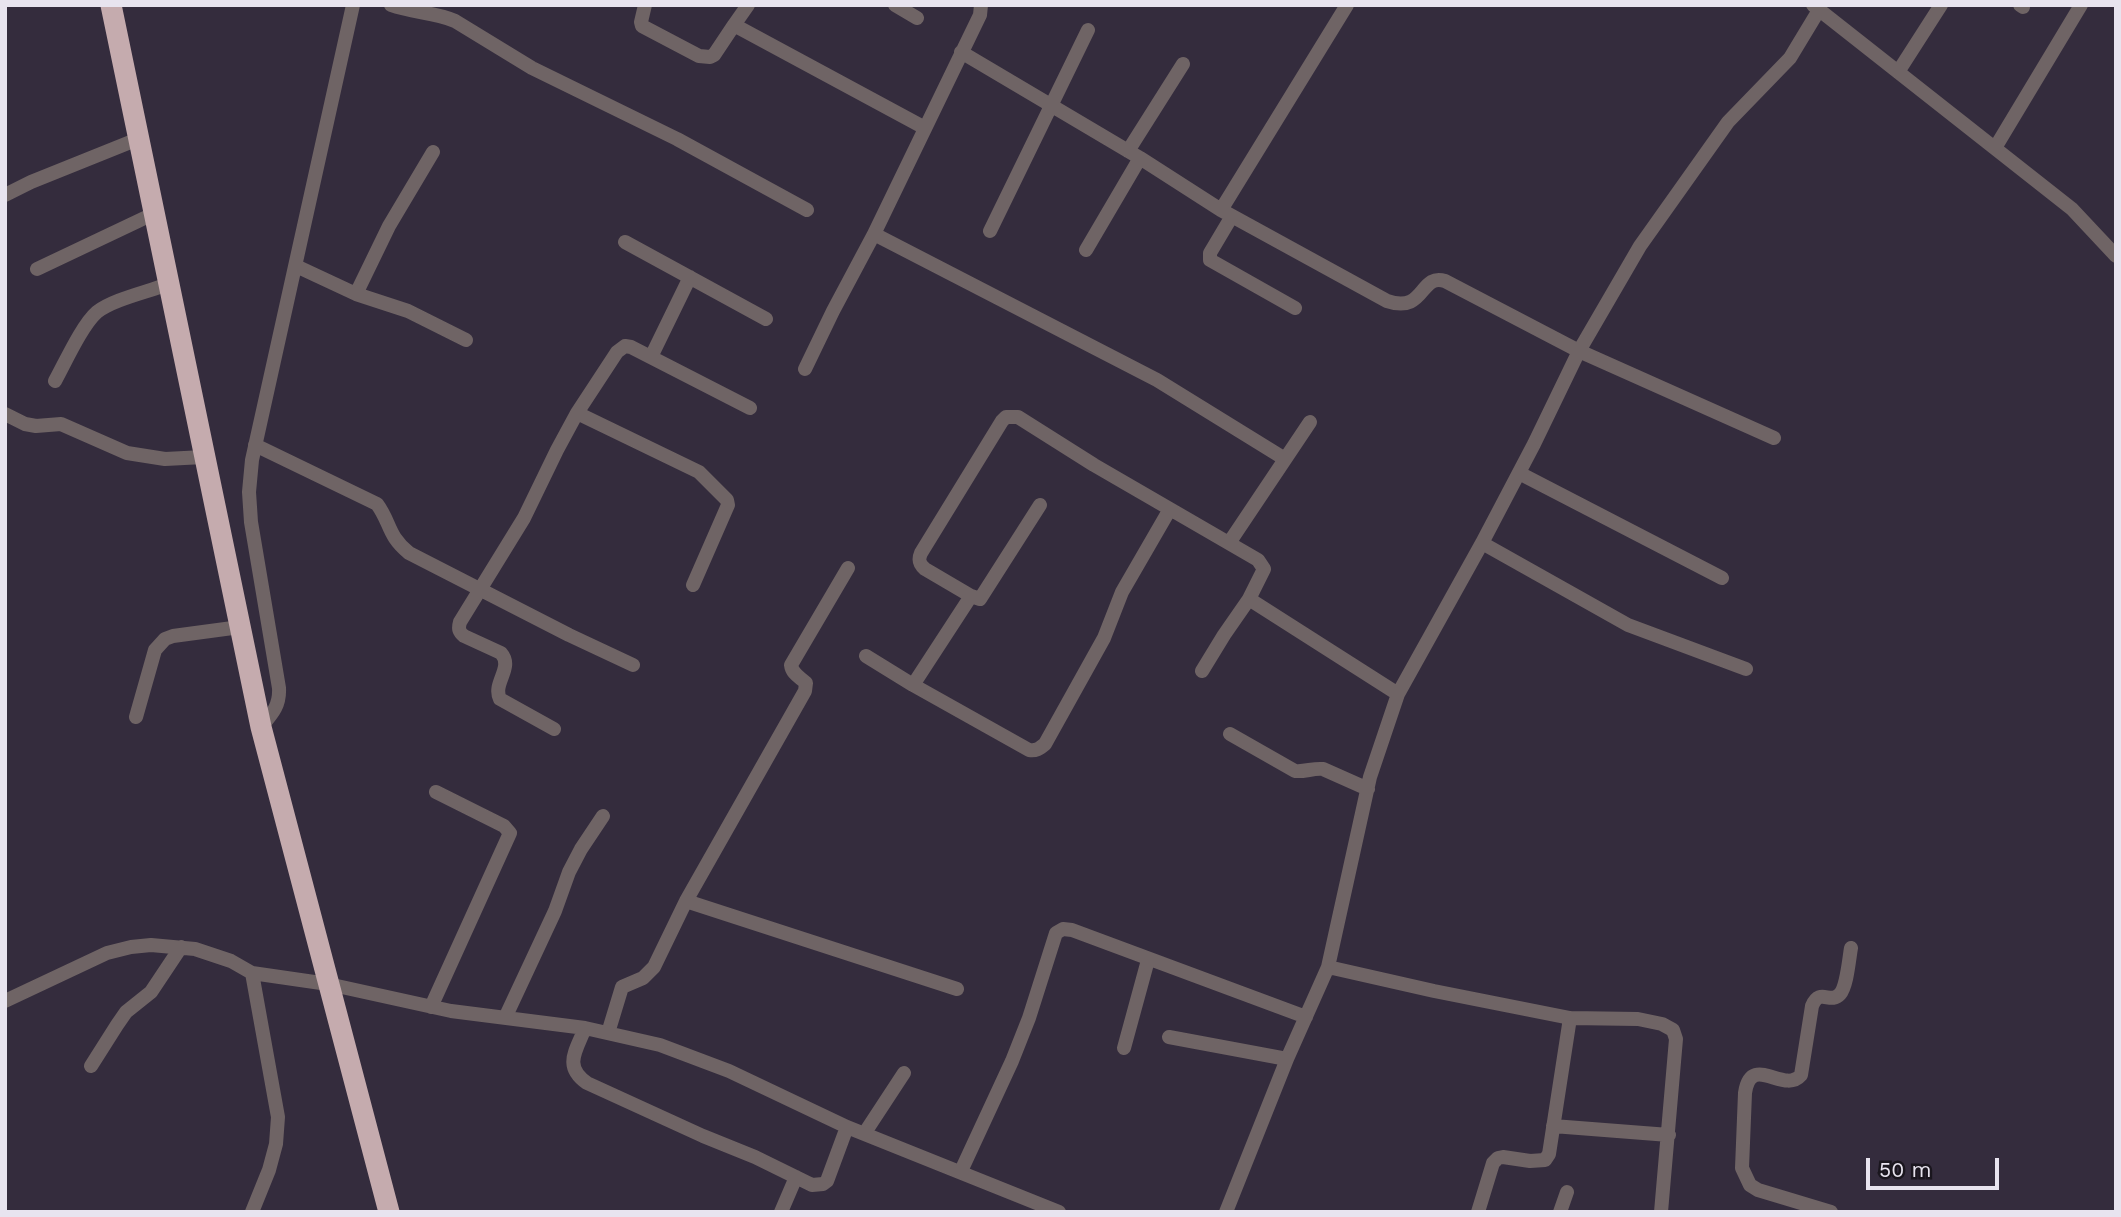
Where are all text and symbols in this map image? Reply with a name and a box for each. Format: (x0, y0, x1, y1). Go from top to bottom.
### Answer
scale bar (1869, 1144, 2002, 1188)
text: 50 m (1879, 1157, 1931, 1182)

